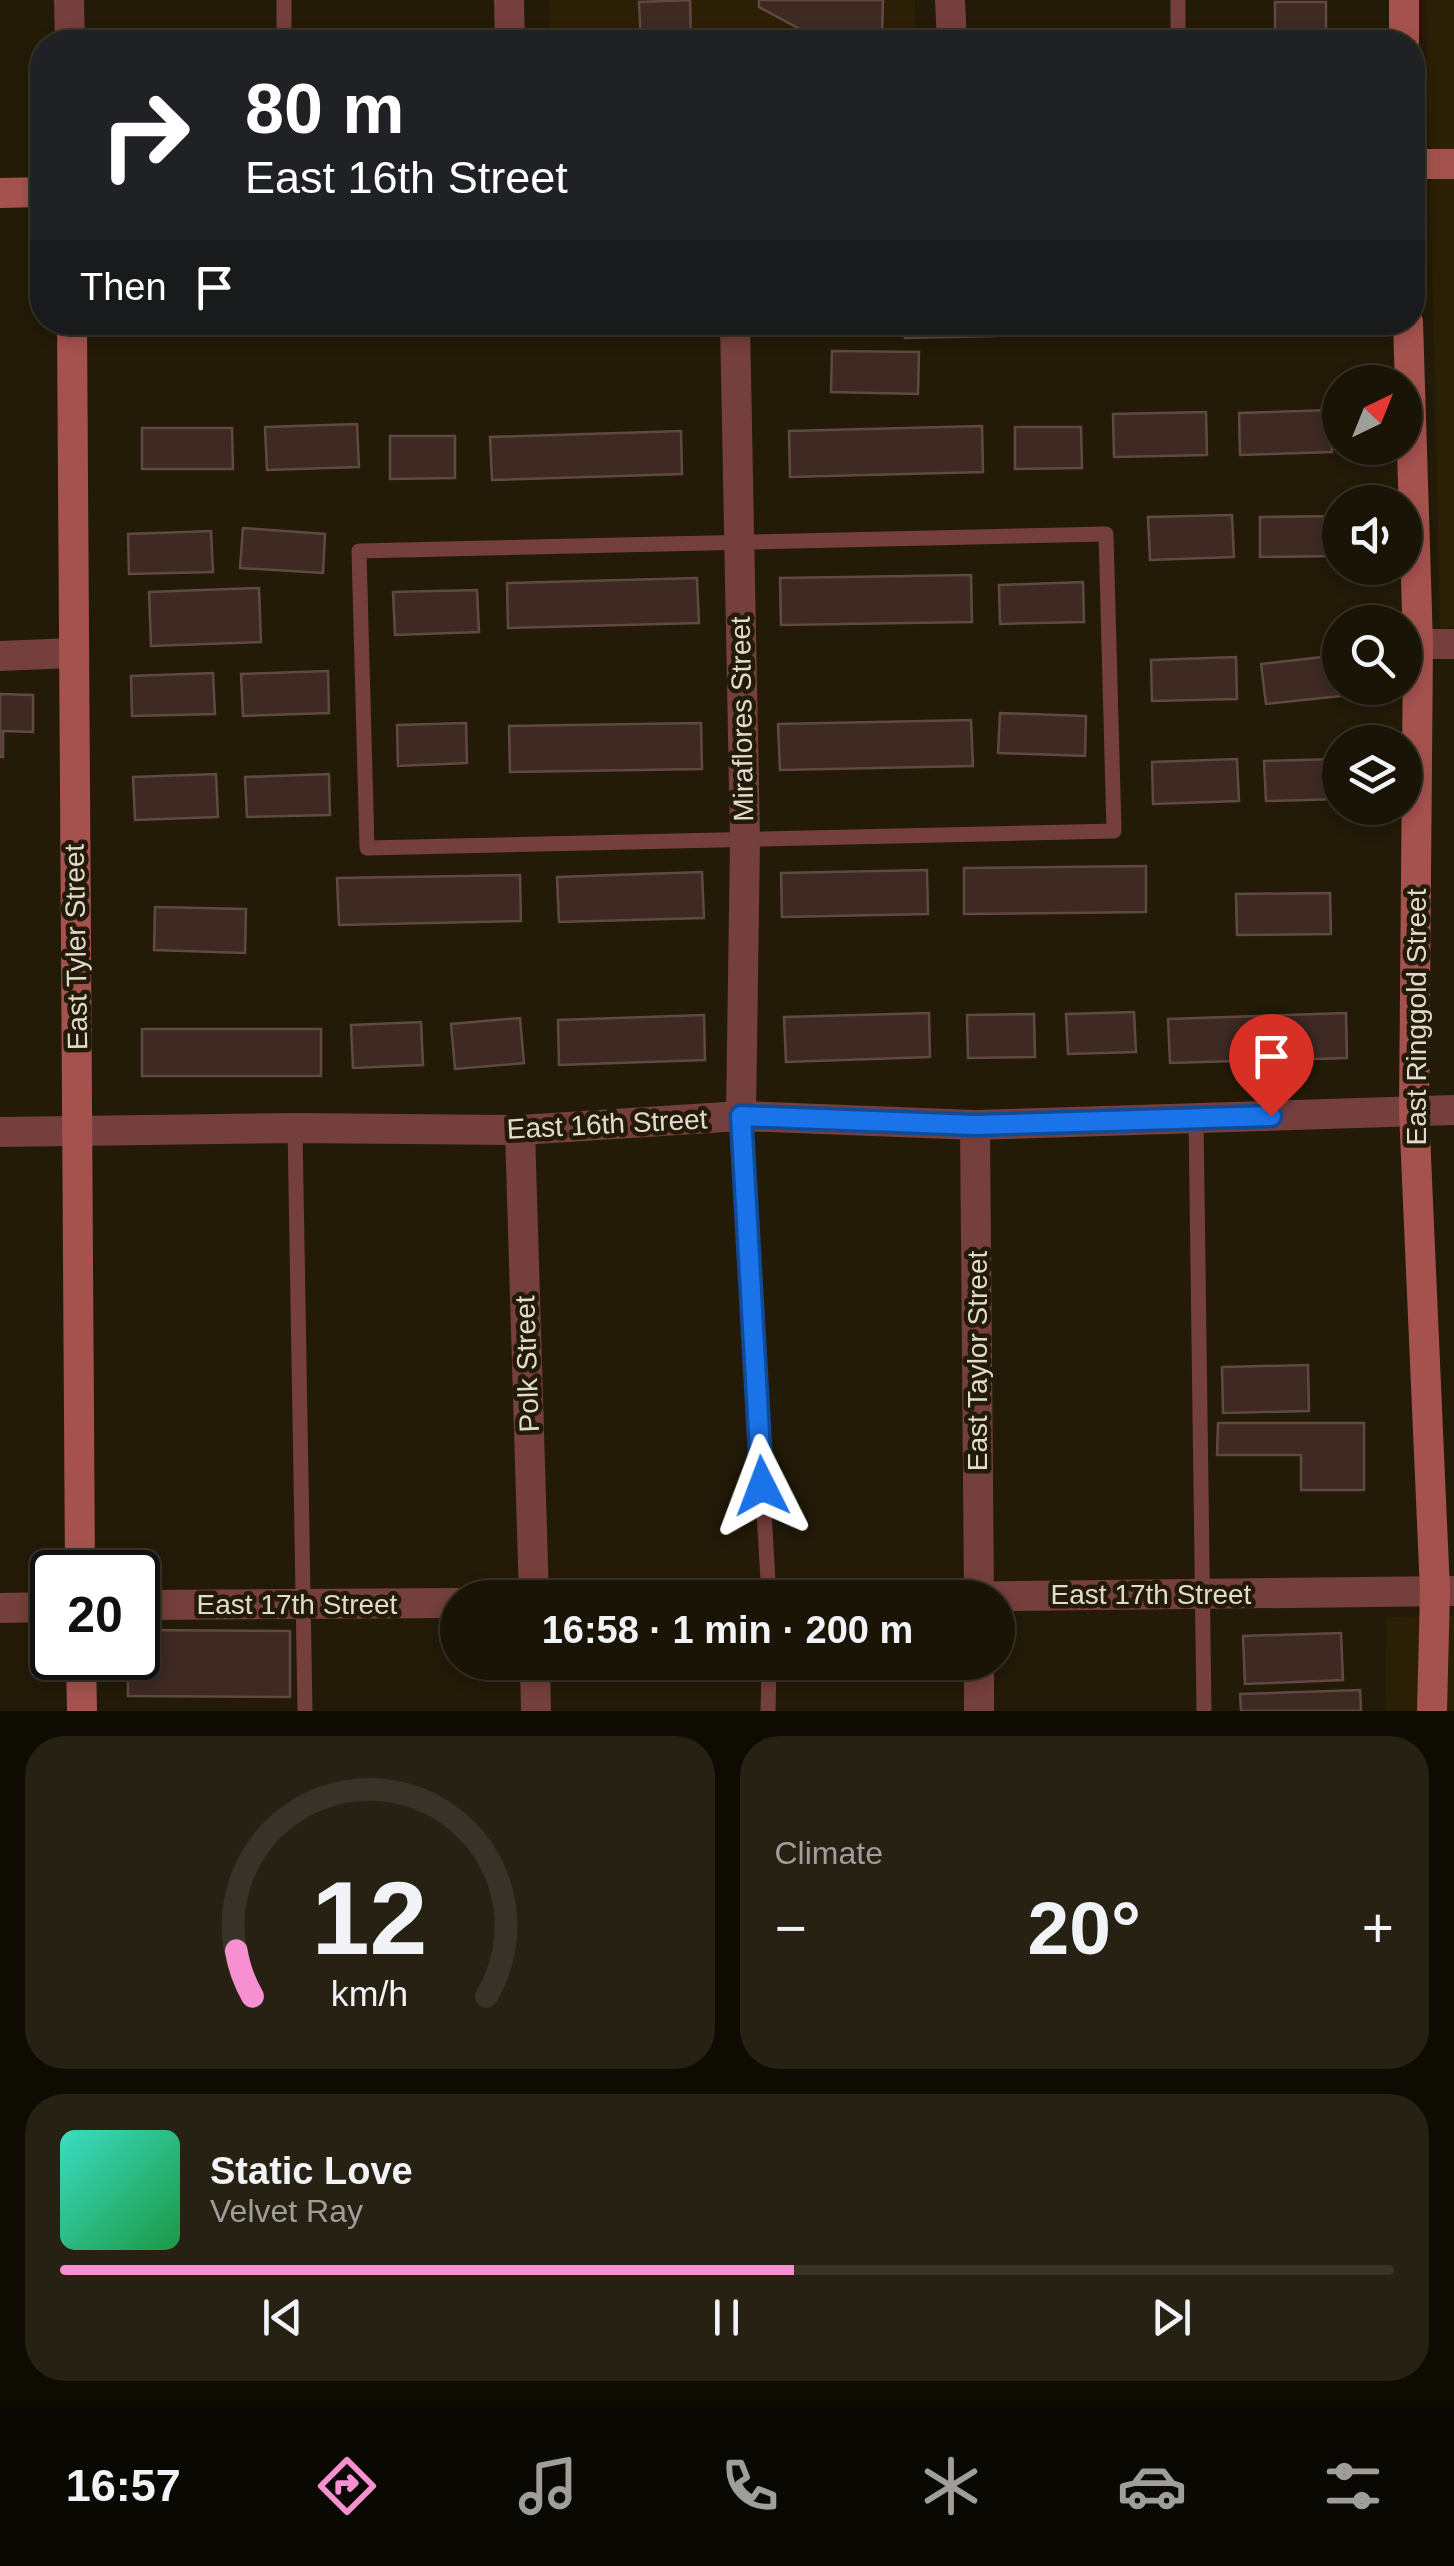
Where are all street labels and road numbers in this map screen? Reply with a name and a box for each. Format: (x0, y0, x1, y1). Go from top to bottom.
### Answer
street label: Miraflores Street (725, 616, 759, 822)
street label: East Tyler Street (59, 843, 93, 1050)
street label: East Ringgold Street (1401, 888, 1432, 1145)
street label: East 16th Street (506, 1103, 708, 1145)
street label: East Taylor Street (962, 1251, 993, 1471)
street label: Polk Street (509, 1295, 545, 1433)
street label: East 17th Street (1051, 1579, 1252, 1610)
street label: East 17th Street (197, 1589, 398, 1620)

